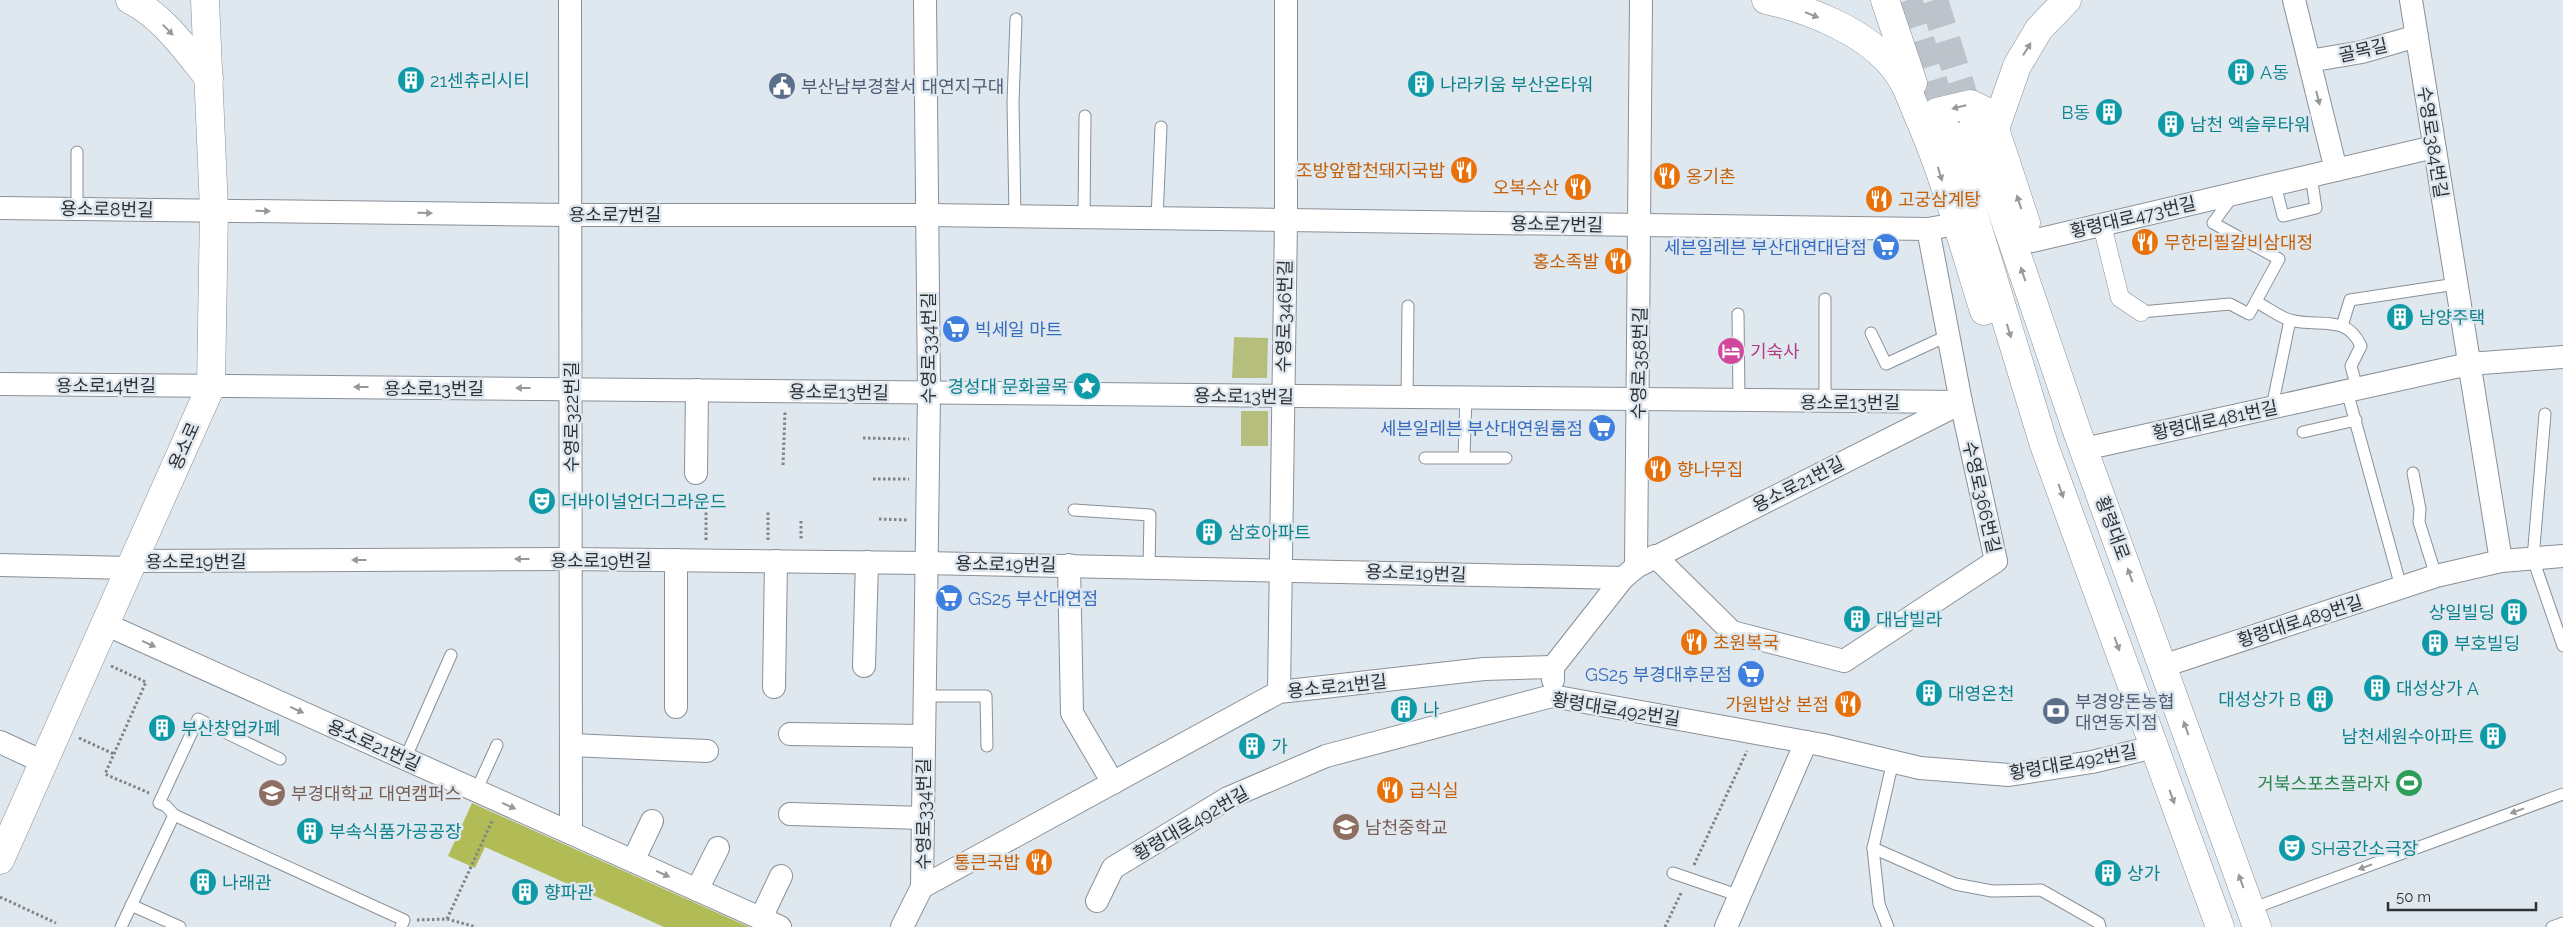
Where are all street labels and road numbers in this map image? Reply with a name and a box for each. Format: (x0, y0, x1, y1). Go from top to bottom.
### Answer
street label: 골목길 (2336, 34, 2390, 66)
street label: 수영로384번길 (2414, 85, 2452, 199)
street label: 황령대로473번길 (2068, 192, 2198, 242)
street label: 용소로8번길 (60, 198, 154, 220)
street label: 용소로7번길 (569, 204, 661, 225)
street label: 용소로7번길 (1511, 213, 1603, 235)
street label: 수영로346번길 (1273, 259, 1295, 373)
street label: 수영로334번길 (918, 292, 939, 404)
street label: 수영로358번길 (1628, 306, 1650, 420)
street label: 수영로322번길 (561, 361, 582, 473)
street label: 용소로14번길 (56, 375, 156, 396)
street label: 용소로13번길 (384, 378, 484, 399)
street label: 용소로13번길 (789, 381, 889, 403)
street label: 용소로13번길 (1194, 385, 1294, 407)
street label: 용소로13번길 (1800, 392, 1900, 413)
street label: 황령대로481번길 (2150, 396, 2280, 444)
street label: 용소로 (164, 419, 204, 473)
street label: 수영로366번길 (1959, 439, 2005, 555)
street label: 용소로21번길 (1749, 452, 1847, 516)
street label: 황령대로 (2092, 493, 2134, 563)
street label: 용소로19번길 (550, 550, 652, 571)
street label: 용소로19번길 (145, 551, 247, 572)
street label: 용소로19번길 (955, 553, 1057, 575)
street label: 용소로19번길 (1365, 561, 1467, 585)
street label: 황령대로489번길 (2235, 591, 2365, 651)
street label: 용소로21번길 (1286, 670, 1388, 702)
street label: 황령대로492번길 (1551, 689, 1681, 729)
street label: 용소로21번길 (324, 715, 424, 775)
street label: 황령대로492번길 (2008, 740, 2138, 784)
street label: 수영로334번길 (913, 758, 934, 870)
street label: 황령대로492번길 (1130, 782, 1252, 864)

